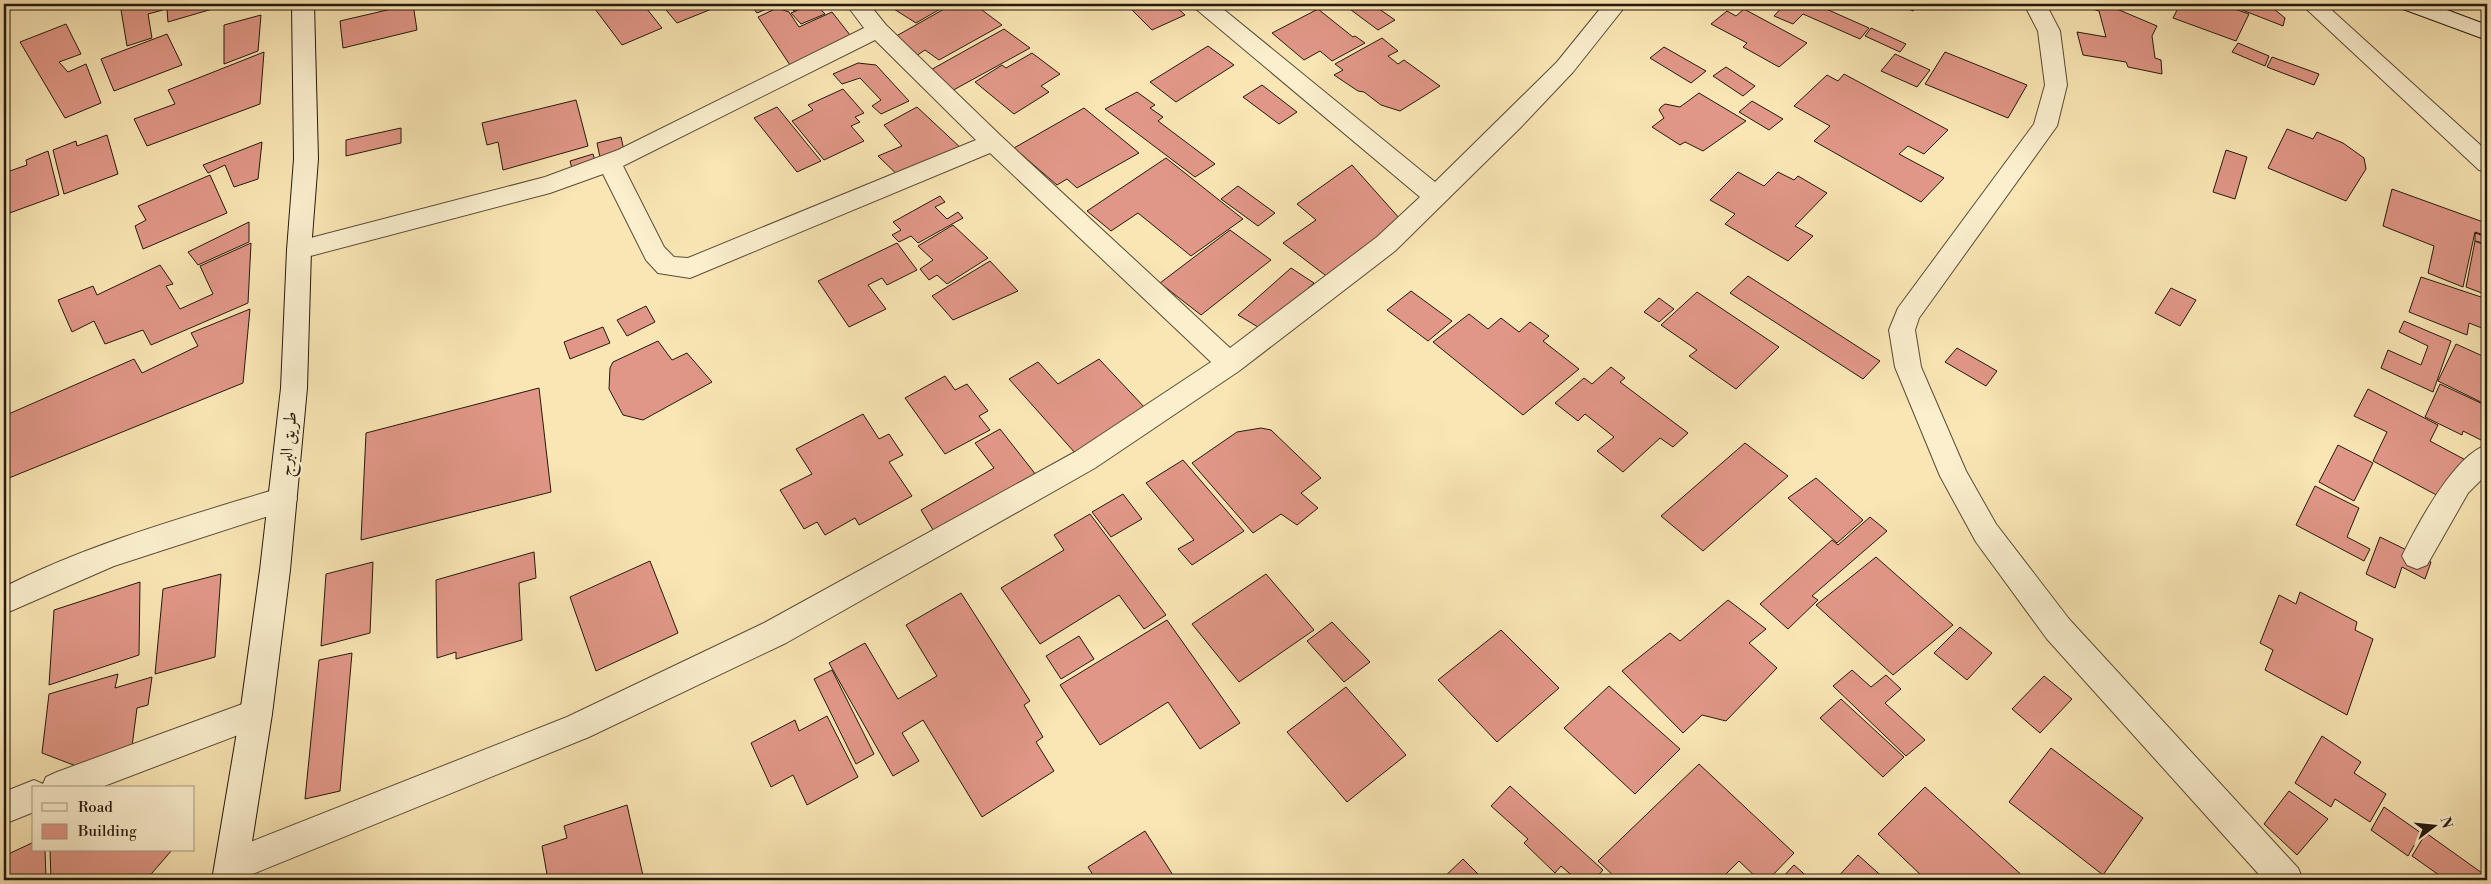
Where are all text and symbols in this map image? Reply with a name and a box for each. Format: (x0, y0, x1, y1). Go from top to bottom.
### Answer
street label: طريق البرج (274, 410, 306, 478)
legend (32, 786, 195, 852)
text: Road (78, 798, 113, 817)
north arrow (2408, 802, 2458, 852)
text: N (2435, 815, 2456, 830)
text: Building (77, 822, 137, 841)

